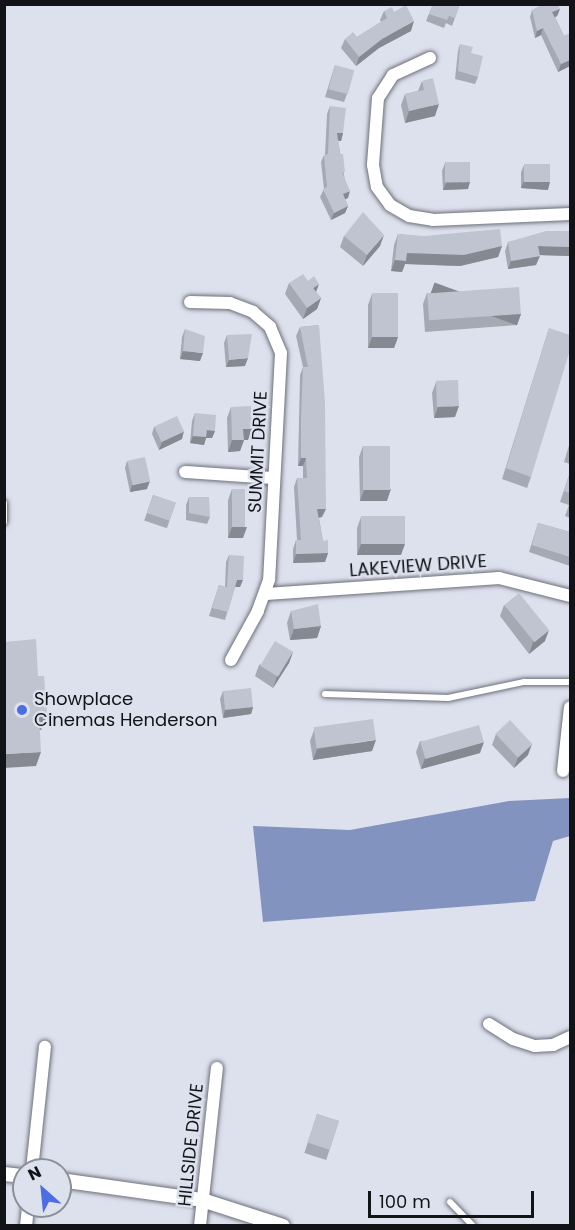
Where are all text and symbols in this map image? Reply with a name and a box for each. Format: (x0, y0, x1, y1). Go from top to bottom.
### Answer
street label: SUMMIT DRIVE (244, 390, 272, 514)
street label: LAKEVIEW DRIVE (349, 550, 487, 582)
place label: Showplace Cinemas Henderson (34, 689, 218, 732)
marker: Showplace Cinemas Henderson (15, 703, 29, 717)
street label: HILLSIDE DRIVE (174, 1082, 208, 1208)
north arrow (12, 1158, 72, 1218)
text: N (24, 1160, 45, 1186)
scale bar (371, 1179, 538, 1217)
text: 100 m (379, 1189, 431, 1214)

